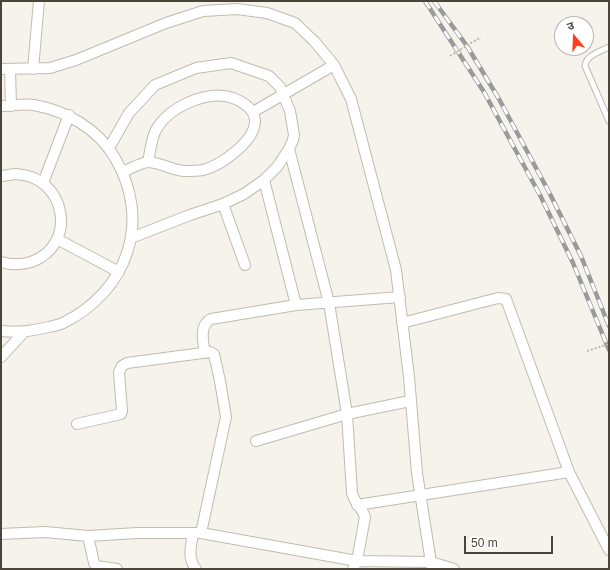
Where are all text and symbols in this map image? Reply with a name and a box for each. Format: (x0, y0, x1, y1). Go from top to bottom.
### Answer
north arrow (554, 16, 594, 56)
text: उ (565, 19, 575, 32)
scale bar (466, 528, 555, 554)
text: 50 m (471, 536, 498, 550)

